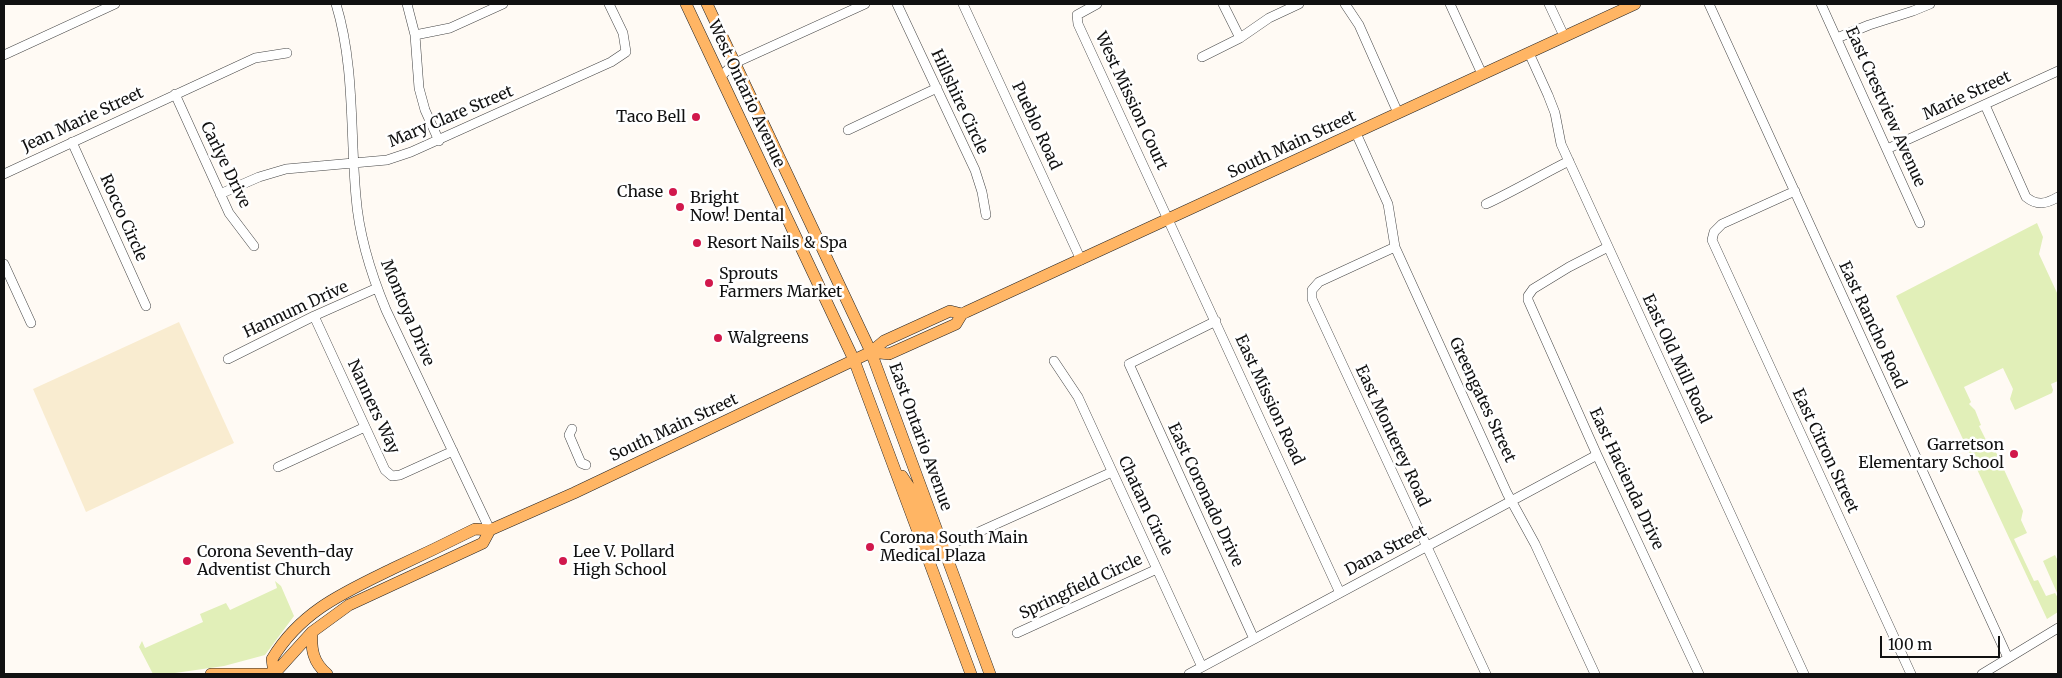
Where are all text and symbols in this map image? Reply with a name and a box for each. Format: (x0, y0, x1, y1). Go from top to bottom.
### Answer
street label: West Ontario Avenue (703, 17, 789, 171)
street label: East Crestview Avenue (1841, 24, 1929, 190)
street label: West Mission Court (1091, 29, 1171, 173)
street label: Hillshire Circle (926, 46, 992, 158)
street label: Marie Street (1920, 67, 2014, 125)
street label: Pueblo Road (1007, 79, 1065, 173)
street label: Mary Clare Street (386, 82, 516, 152)
street label: Jean Marie Street (19, 84, 147, 156)
place label: Taco Bell (616, 107, 686, 127)
street label: South Main Street (1225, 107, 1359, 183)
marker: Taco Bell (690, 111, 702, 123)
street label: Carlye Drive (196, 119, 254, 211)
street label: Rocco Circle (95, 172, 151, 264)
place label: Chase (617, 182, 663, 202)
marker: Chase (667, 186, 679, 198)
place label: Bright Now! Dental (690, 188, 785, 226)
marker: Bright Now! Dental (674, 201, 686, 213)
place label: Resort Nails & Spa (707, 233, 847, 253)
marker: Resort Nails & Spa (691, 237, 703, 249)
street label: Montoya Drive (376, 257, 438, 369)
street label: East Rancho Road (1834, 258, 1910, 392)
place label: Sprouts Farmers Market (719, 264, 842, 302)
street label: Hannum Drive (241, 277, 351, 343)
marker: Sprouts Farmers Market (703, 277, 715, 289)
street label: East Old Mill Road (1638, 291, 1714, 427)
place label: Walgreens (728, 328, 809, 348)
marker: Walgreens (712, 332, 724, 344)
street label: East Mission Road (1230, 332, 1308, 468)
street label: Greengates Street (1445, 335, 1519, 465)
street label: Nanners Way (343, 357, 403, 457)
street label: East Ontario Avenue (884, 361, 956, 513)
street label: East Monterey Road (1351, 362, 1433, 510)
street label: East Citron Street (1788, 386, 1862, 516)
street label: South Main Street (607, 390, 741, 466)
street label: East Hacienda Drive (1585, 405, 1667, 553)
street label: East Coronado Drive (1163, 420, 1247, 570)
place label: Garretson Elementary School (1858, 435, 2004, 473)
marker: Garretson Elementary School (2008, 448, 2020, 460)
street label: Chatam Circle (1114, 453, 1176, 559)
street label: Dana Street (1342, 522, 1430, 580)
place label: Corona South Main Medical Plaza (880, 528, 1028, 566)
marker: Corona South Main Medical Plaza (864, 541, 876, 553)
place label: Corona Seventh-day Adventist Church (197, 542, 353, 580)
place label: Lee V. Pollard High School (573, 542, 674, 580)
street label: Springfield Circle (1016, 550, 1146, 624)
marker: Corona Seventh-day Adventist Church (181, 555, 193, 567)
marker: Lee V. Pollard High School (557, 555, 569, 567)
scale bar (1882, 626, 2002, 658)
text: 100 m (1888, 635, 1932, 654)

